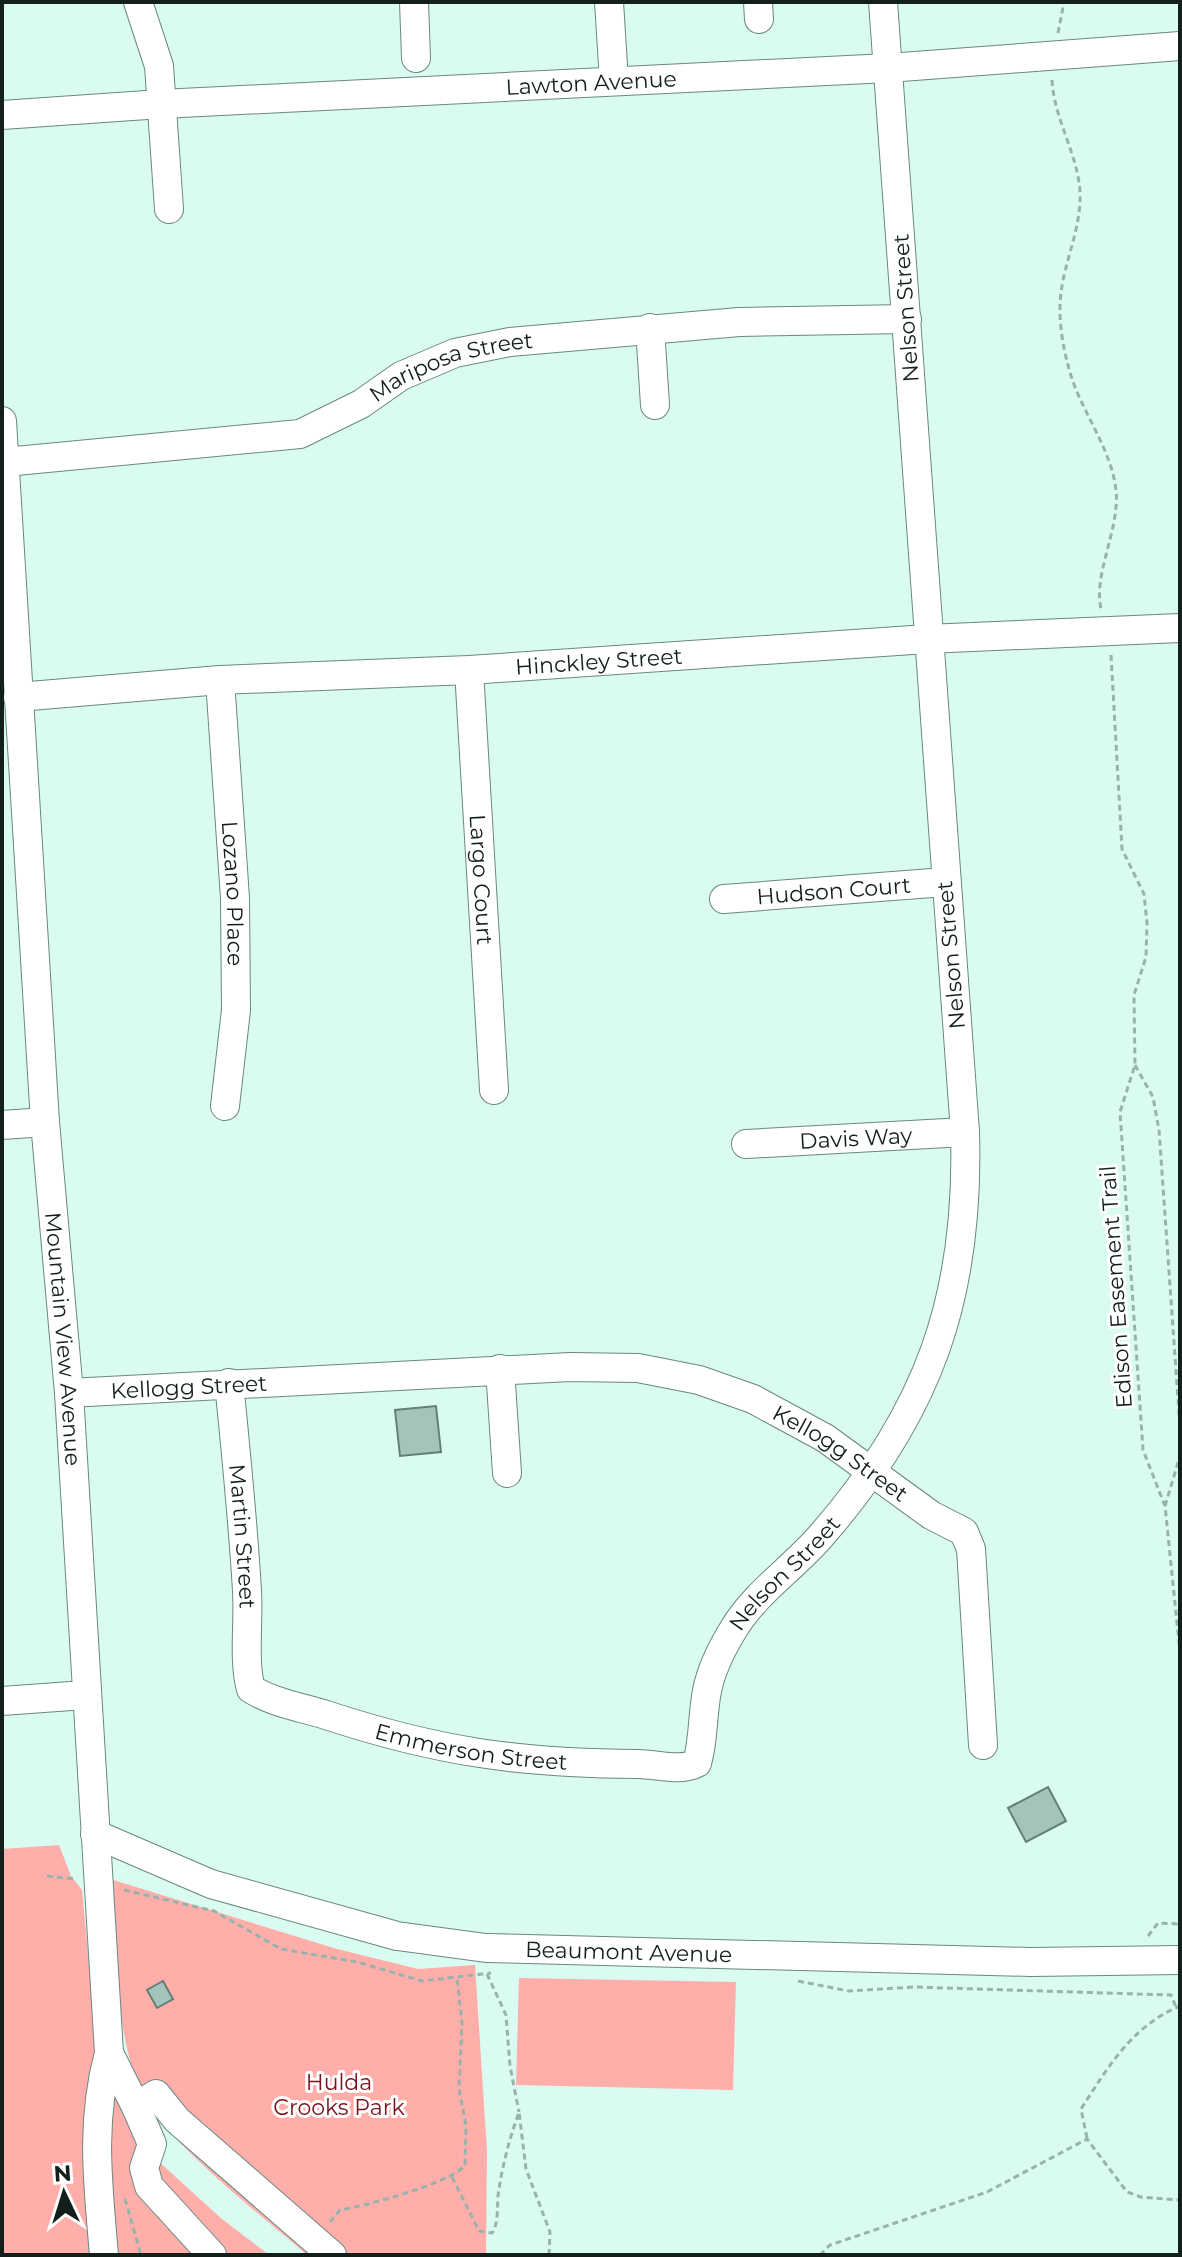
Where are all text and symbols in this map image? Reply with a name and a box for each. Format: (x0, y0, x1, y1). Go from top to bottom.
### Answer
street label: Lawton Avenue (505, 65, 677, 100)
street label: Nelson Street (887, 233, 925, 383)
street label: Mariposa Street (364, 327, 534, 408)
street label: Hinckley Street (514, 642, 683, 680)
street label: Largo Court (464, 813, 499, 946)
street label: Lozano Place (216, 820, 249, 966)
street label: Hudson Court (756, 871, 912, 910)
street label: Nelson Street (931, 880, 971, 1030)
street label: Davis Way (799, 1121, 913, 1155)
street label: Edison Easement Trail (1094, 1165, 1138, 1409)
street label: Mountain View Avenue (40, 1211, 87, 1467)
street label: Kellogg Street (110, 1369, 268, 1404)
street label: Kellogg Street (768, 1399, 913, 1507)
street label: Martin Street (224, 1463, 261, 1609)
street label: Nelson Street (723, 1510, 846, 1636)
street label: Emmerson Street (372, 1717, 568, 1775)
street label: Beaumont Avenue (525, 1936, 733, 1968)
park label: Hulda Crooks Park (273, 2069, 405, 2121)
north arrow (24, 2153, 104, 2233)
text: N (53, 2159, 72, 2188)

